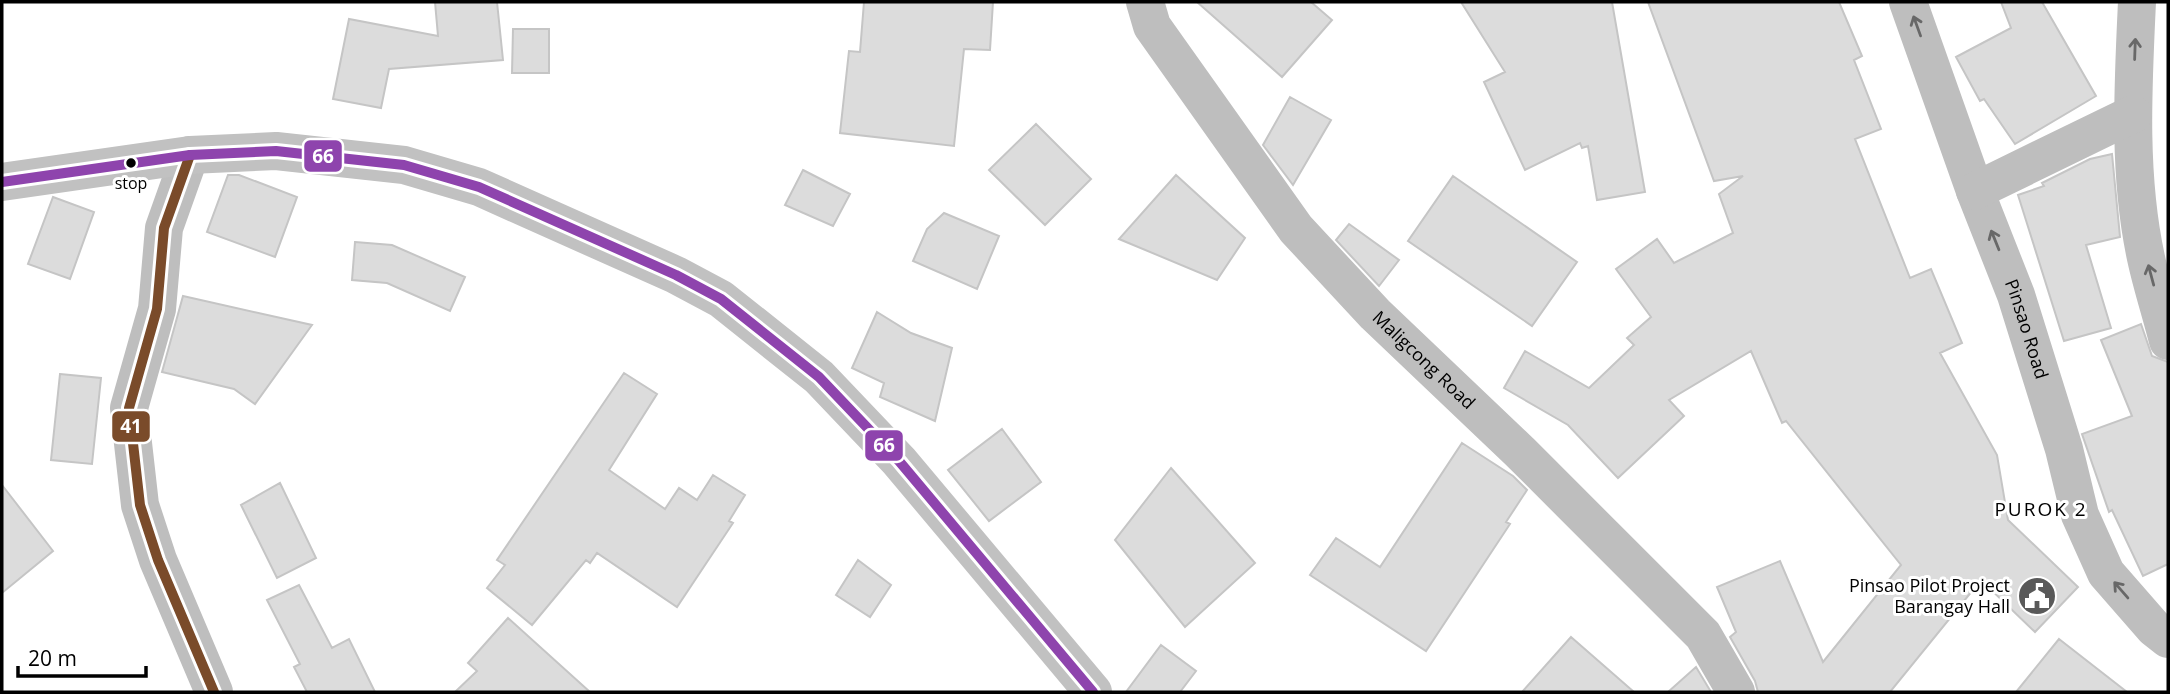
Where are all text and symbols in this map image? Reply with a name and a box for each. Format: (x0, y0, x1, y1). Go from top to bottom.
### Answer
one-way arrow (1910, 16, 1923, 38)
one-way arrow (2128, 37, 2141, 60)
line badge: 66 (303, 139, 343, 173)
text: 66 (312, 143, 334, 169)
marker: stop (124, 156, 138, 170)
place label: stop (115, 172, 147, 194)
one-way arrow (1987, 230, 2000, 252)
one-way arrow (2143, 264, 2156, 286)
street label: Pinsao Road (2000, 275, 2054, 382)
street label: Maligcong Road (1368, 305, 1481, 414)
line badge: 41 (111, 410, 151, 443)
text: 41 (120, 413, 142, 439)
line badge: 66 (864, 429, 904, 462)
text: 66 (873, 432, 895, 458)
district label: PUROK 2 (1994, 496, 2088, 522)
place label: Pinsao Pilot Project Barangay Hall (1849, 573, 2010, 618)
public building icon: Pinsao Pilot Project Barangay Hall (2016, 575, 2058, 617)
one-way arrow (2113, 582, 2129, 600)
scale bar (18, 634, 145, 678)
text: 20 m (28, 644, 77, 672)

